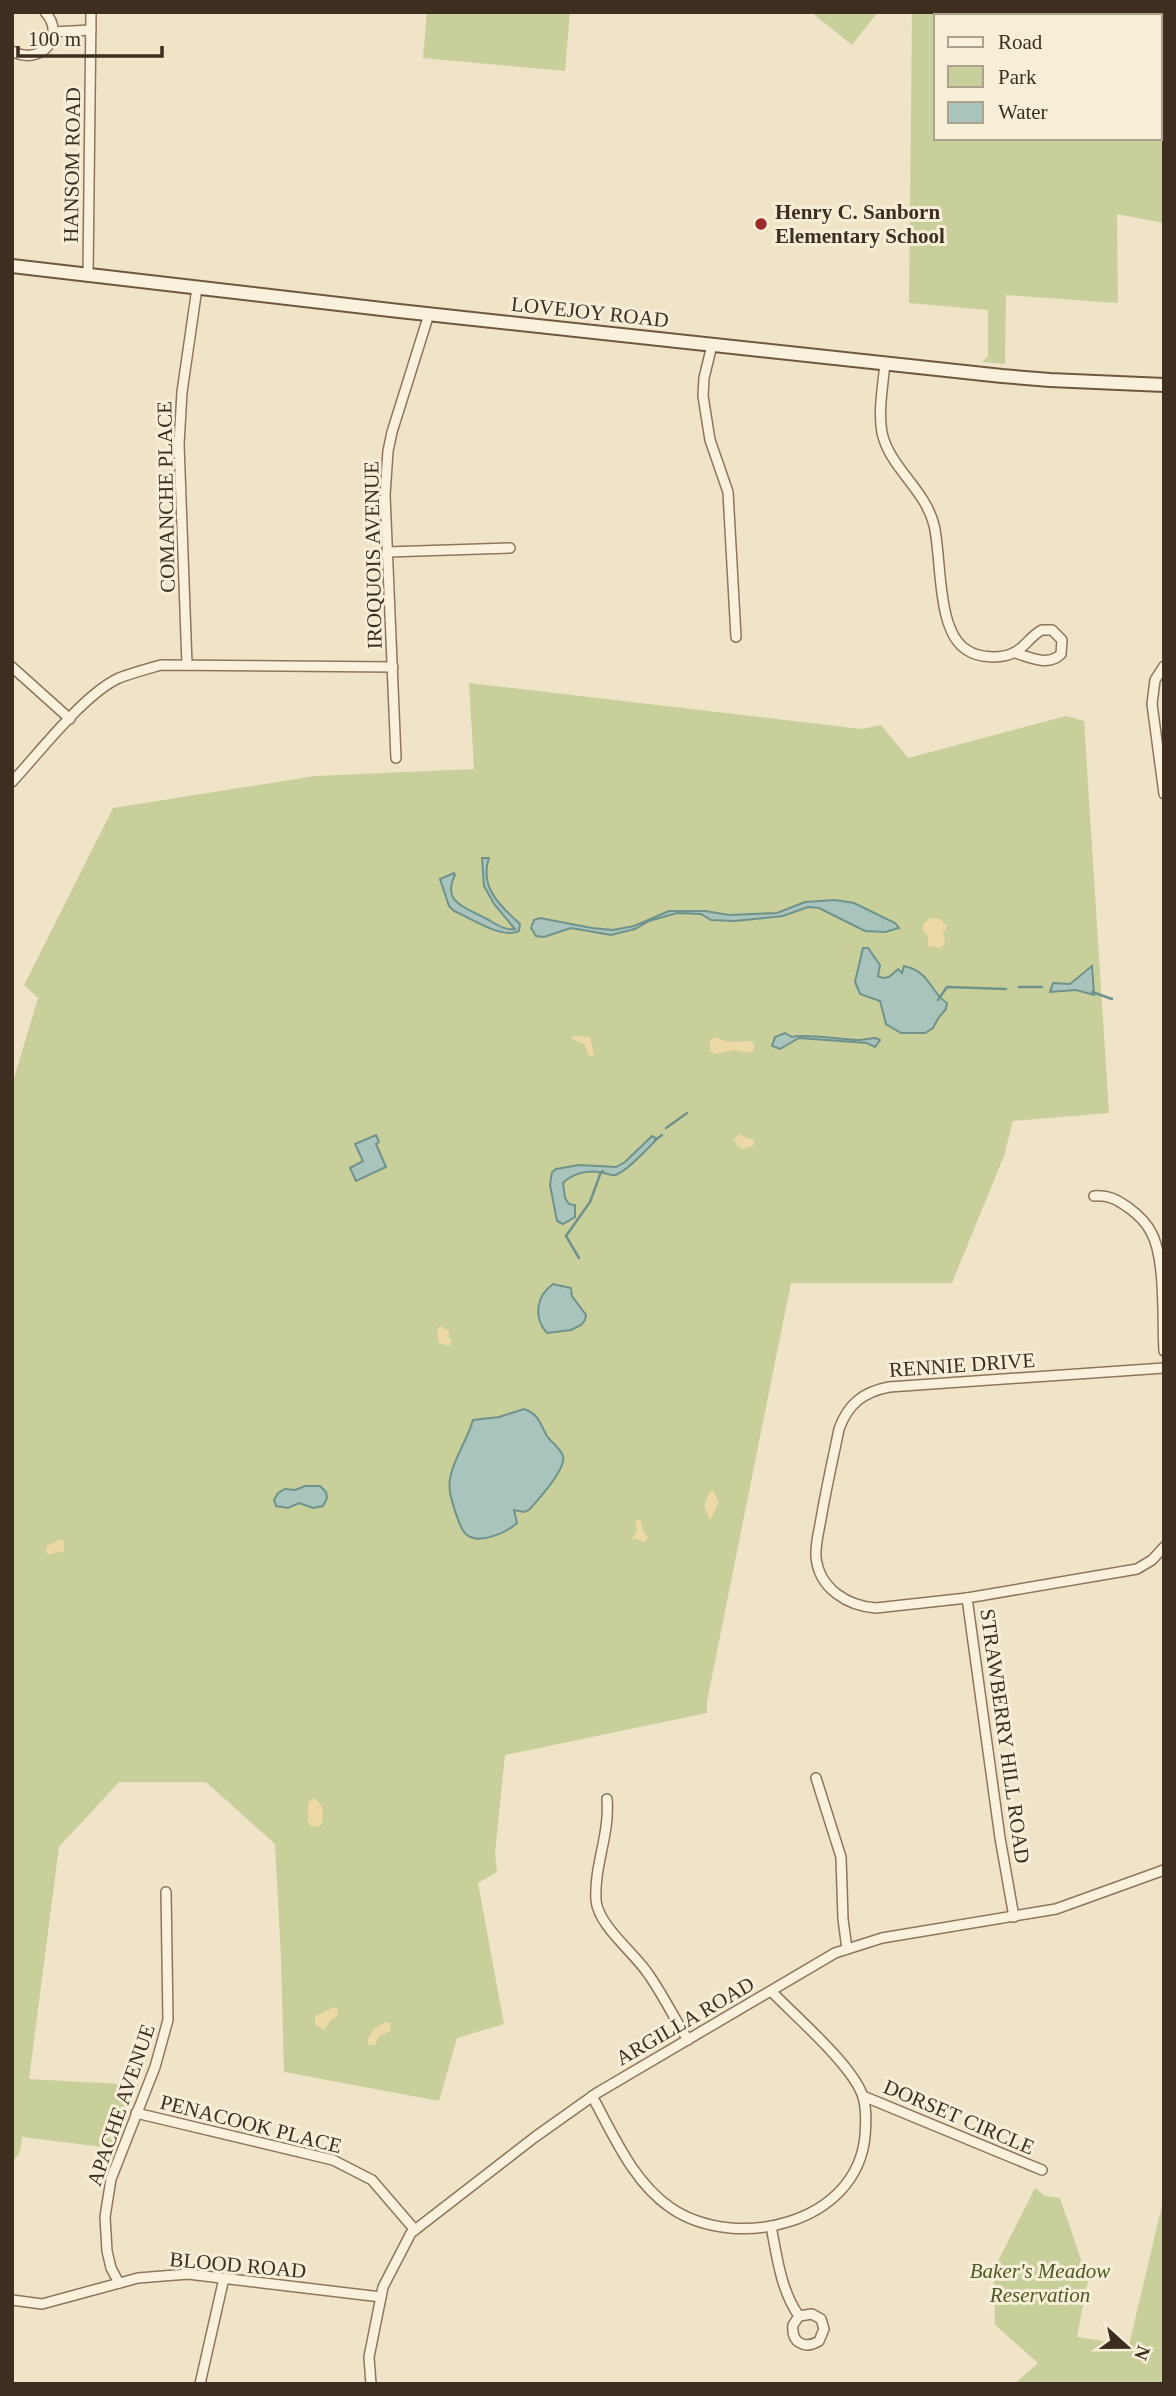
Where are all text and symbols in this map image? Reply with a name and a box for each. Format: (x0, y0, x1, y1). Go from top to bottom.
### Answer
scale bar (18, 14, 161, 58)
legend (934, 14, 1162, 140)
text: 100 m (28, 27, 81, 51)
text: Road (998, 30, 1043, 54)
text: Park (998, 65, 1037, 89)
street label: HANSOM ROAD (59, 87, 85, 243)
text: Water (998, 100, 1048, 124)
place label: Henry C. Sanborn Elementary School (775, 200, 945, 248)
marker: Henry C. Sanborn Elementary School (753, 216, 769, 232)
street label: LOVEJOY ROAD (510, 292, 670, 332)
street label: COMANCHE PLACE (152, 401, 180, 593)
street label: IROQUOIS AVENUE (359, 461, 387, 649)
street label: RENNIE DRIVE (888, 1348, 1036, 1382)
street label: STRAWBERRY HILL ROAD (975, 1607, 1035, 1865)
street label: ARGILLA ROAD (612, 1972, 758, 2070)
street label: APACHE AVENUE (82, 2021, 160, 2189)
street label: DORSET CIRCLE (880, 2074, 1038, 2160)
street label: PENACOOK PLACE (158, 2090, 344, 2158)
street label: BLOOD ROAD (169, 2247, 307, 2283)
park label: Baker's Meadow Reservation (970, 2259, 1110, 2307)
north arrow (1092, 2312, 1162, 2382)
text: N (1130, 2343, 1155, 2363)

